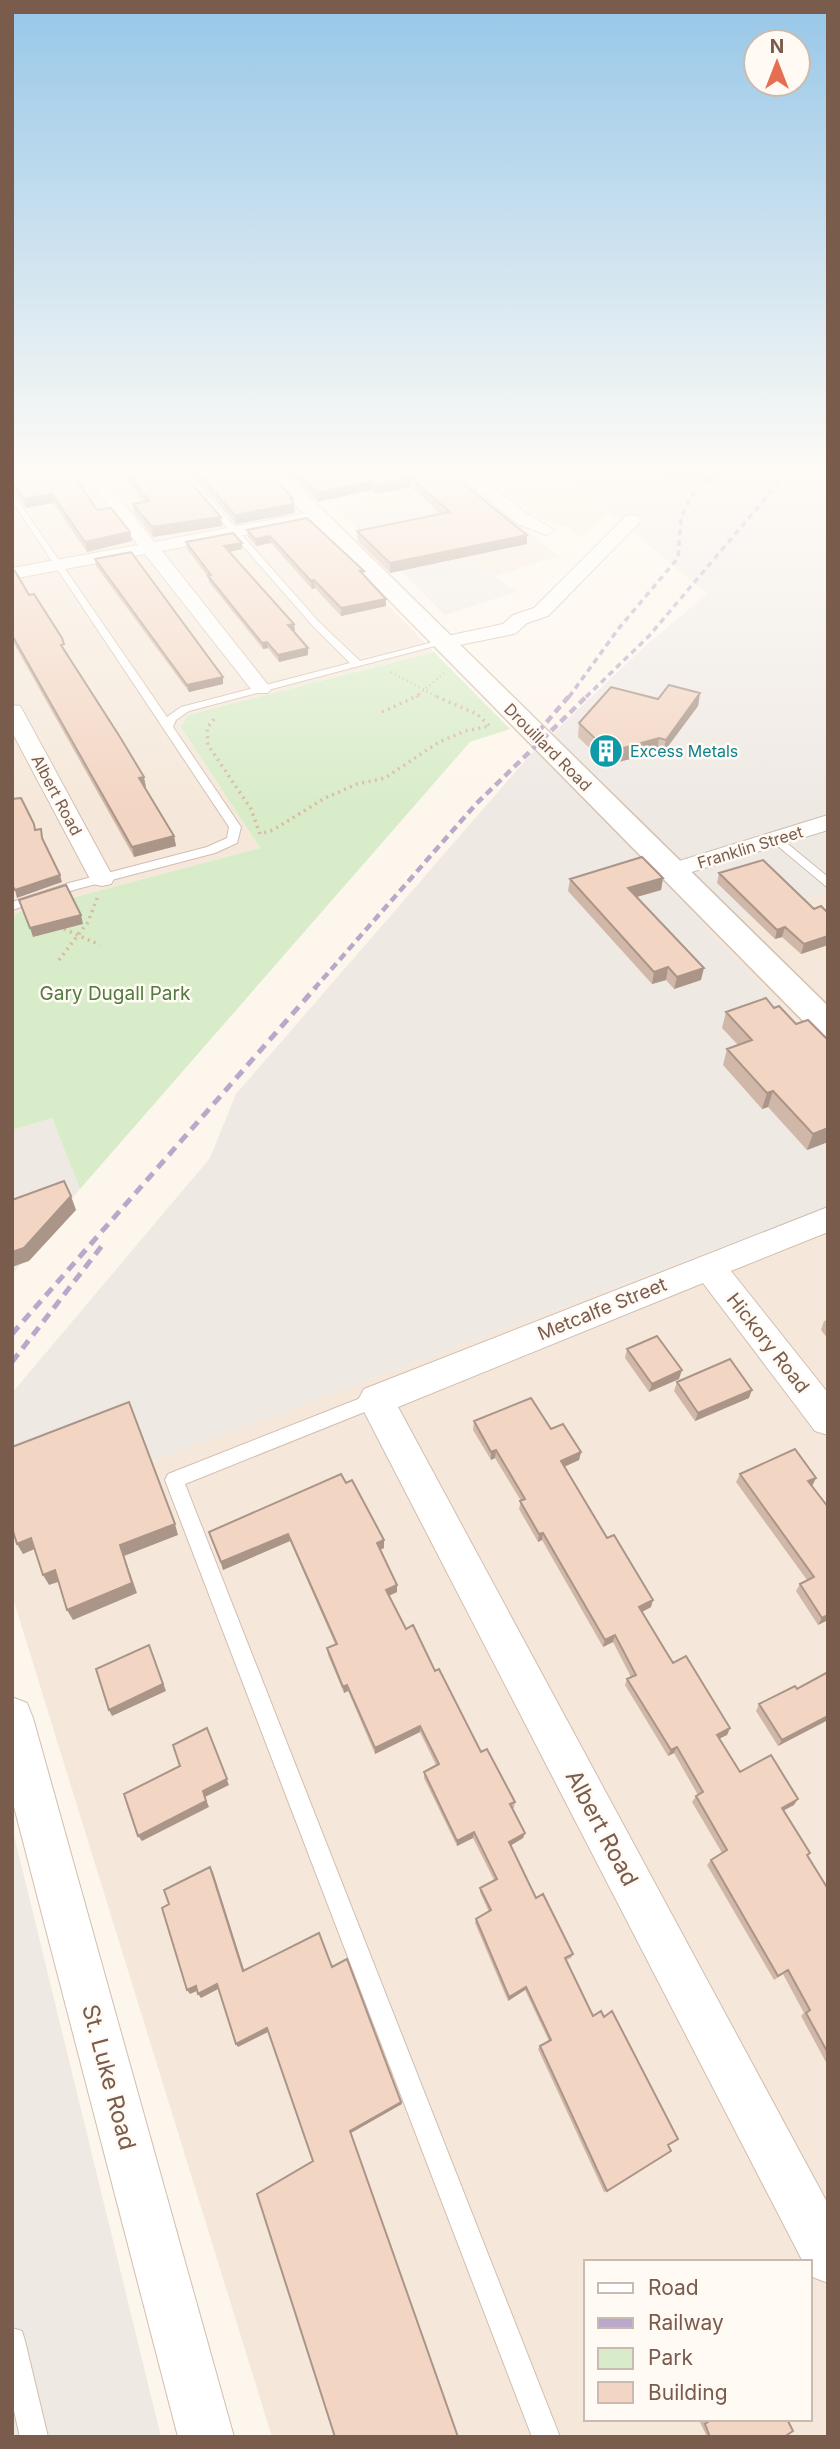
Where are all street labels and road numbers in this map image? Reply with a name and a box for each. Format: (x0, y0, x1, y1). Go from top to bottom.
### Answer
street label: Drouillard Road (500, 699, 596, 795)
street label: Albert Road (27, 751, 87, 839)
street label: Franklin Street (695, 821, 805, 873)
street label: Metcalfe Street (534, 1273, 670, 1345)
street label: Hickory Road (722, 1289, 814, 1397)
street label: Albert Road (560, 1765, 644, 1891)
street label: St. Luke Road (76, 2001, 142, 2153)

